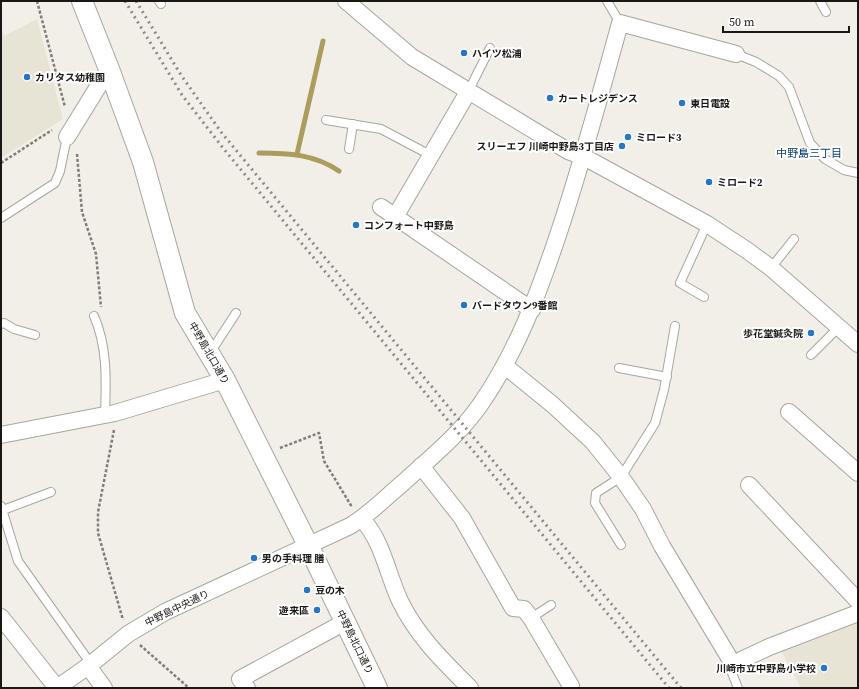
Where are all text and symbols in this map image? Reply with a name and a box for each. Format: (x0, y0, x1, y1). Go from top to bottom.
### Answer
scale bar (723, 8, 849, 34)
text: 50 m (729, 14, 755, 30)
place label: ハイツ松浦 (472, 47, 522, 60)
marker: ハイツ松浦 (459, 48, 469, 58)
place label: カリタス幼稚園 (35, 71, 105, 84)
marker: カリタス幼稚園 (22, 72, 32, 82)
place label: カートレジデンス (558, 92, 638, 105)
marker: カートレジデンス (545, 93, 555, 103)
place label: 東日電設 (690, 97, 730, 110)
marker: 東日電設 (677, 98, 687, 108)
place label: ミロード3 (636, 131, 682, 144)
marker: ミロード3 (623, 132, 633, 142)
place label: スリーエフ 川崎中野島3丁目店 (476, 140, 614, 153)
marker: スリーエフ 川崎中野島3丁目店 (617, 141, 627, 151)
district label: 中野島三丁目 (776, 146, 842, 161)
place label: ミロード2 (717, 176, 763, 189)
marker: ミロード2 (704, 177, 714, 187)
place label: コンフォート中野島 (364, 219, 454, 232)
marker: コンフォート中野島 (351, 220, 361, 230)
place label: バードタウン9番館 (472, 299, 557, 312)
marker: バードタウン9番館 (459, 300, 469, 310)
street label: 中野島北口通り (186, 319, 232, 387)
place label: 歩花堂鍼灸院 (743, 327, 803, 340)
marker: 歩花堂鍼灸院 (806, 328, 816, 338)
place label: 男の手料理 膳 (262, 552, 324, 565)
marker: 男の手料理 膳 (249, 553, 259, 563)
place label: 豆の木 (315, 584, 345, 597)
marker: 豆の木 (302, 585, 312, 595)
street label: 中野島中央通り (143, 587, 211, 629)
place label: 遊来區 (279, 604, 309, 617)
marker: 遊来區 (312, 605, 322, 615)
street label: 中野島北口通り (334, 608, 376, 676)
place label: 川崎市立中野島小学校 (716, 662, 816, 675)
marker: 川崎市立中野島小学校 (819, 663, 829, 673)

